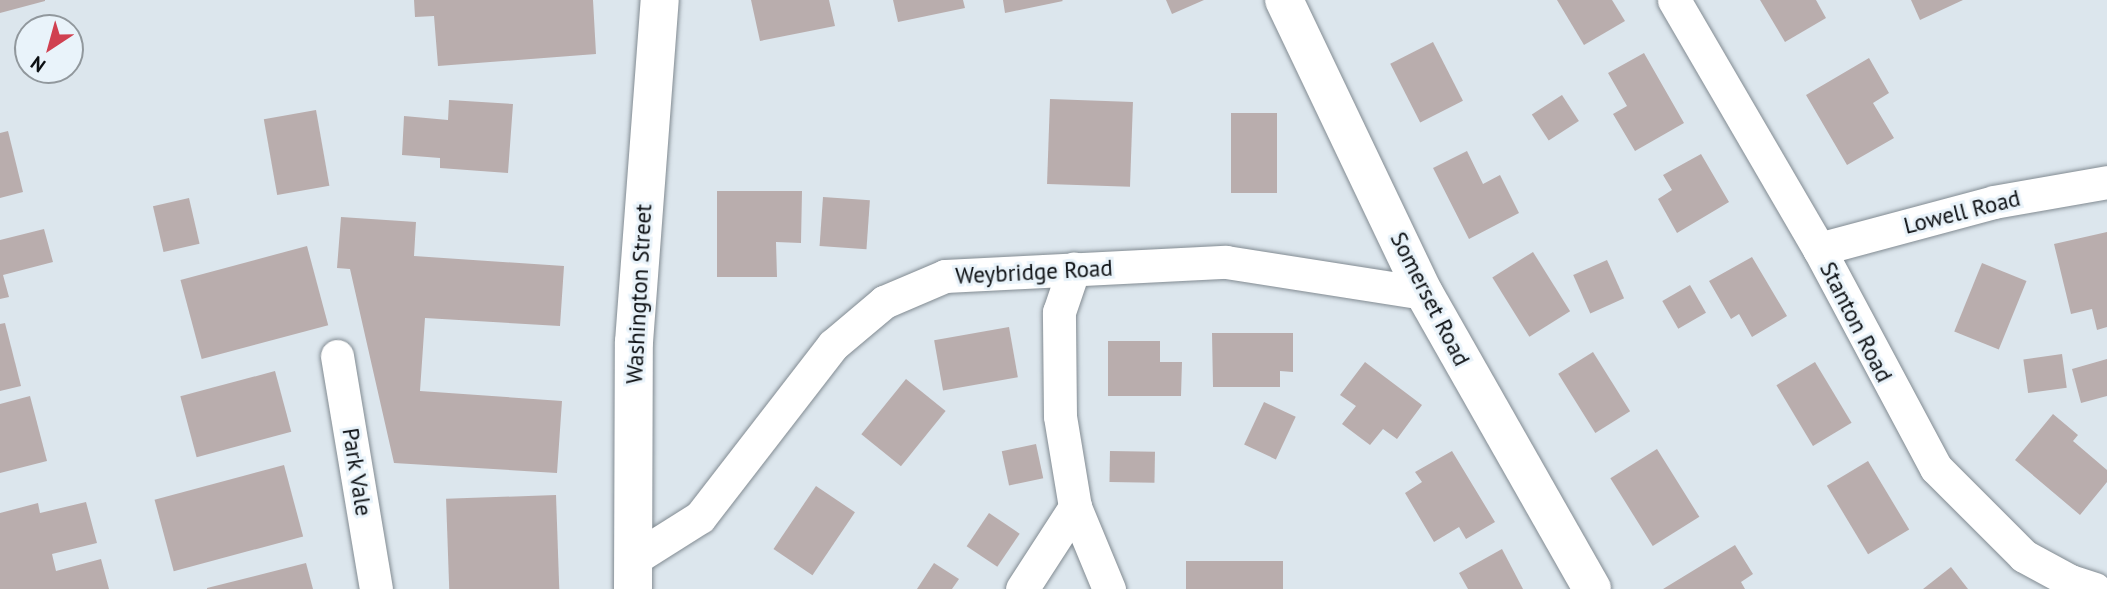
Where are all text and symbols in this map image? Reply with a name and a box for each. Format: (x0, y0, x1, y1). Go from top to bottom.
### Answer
north arrow (14, 14, 84, 84)
text: N (26, 51, 50, 78)
street label: Lowell Road (1901, 184, 2023, 240)
street label: Washington Street (621, 203, 657, 385)
street label: Somerset Road (1384, 227, 1476, 371)
street label: Weybridge Road (955, 254, 1113, 290)
street label: Stanton Road (1814, 257, 1898, 387)
street label: Park Vale (336, 425, 378, 519)

